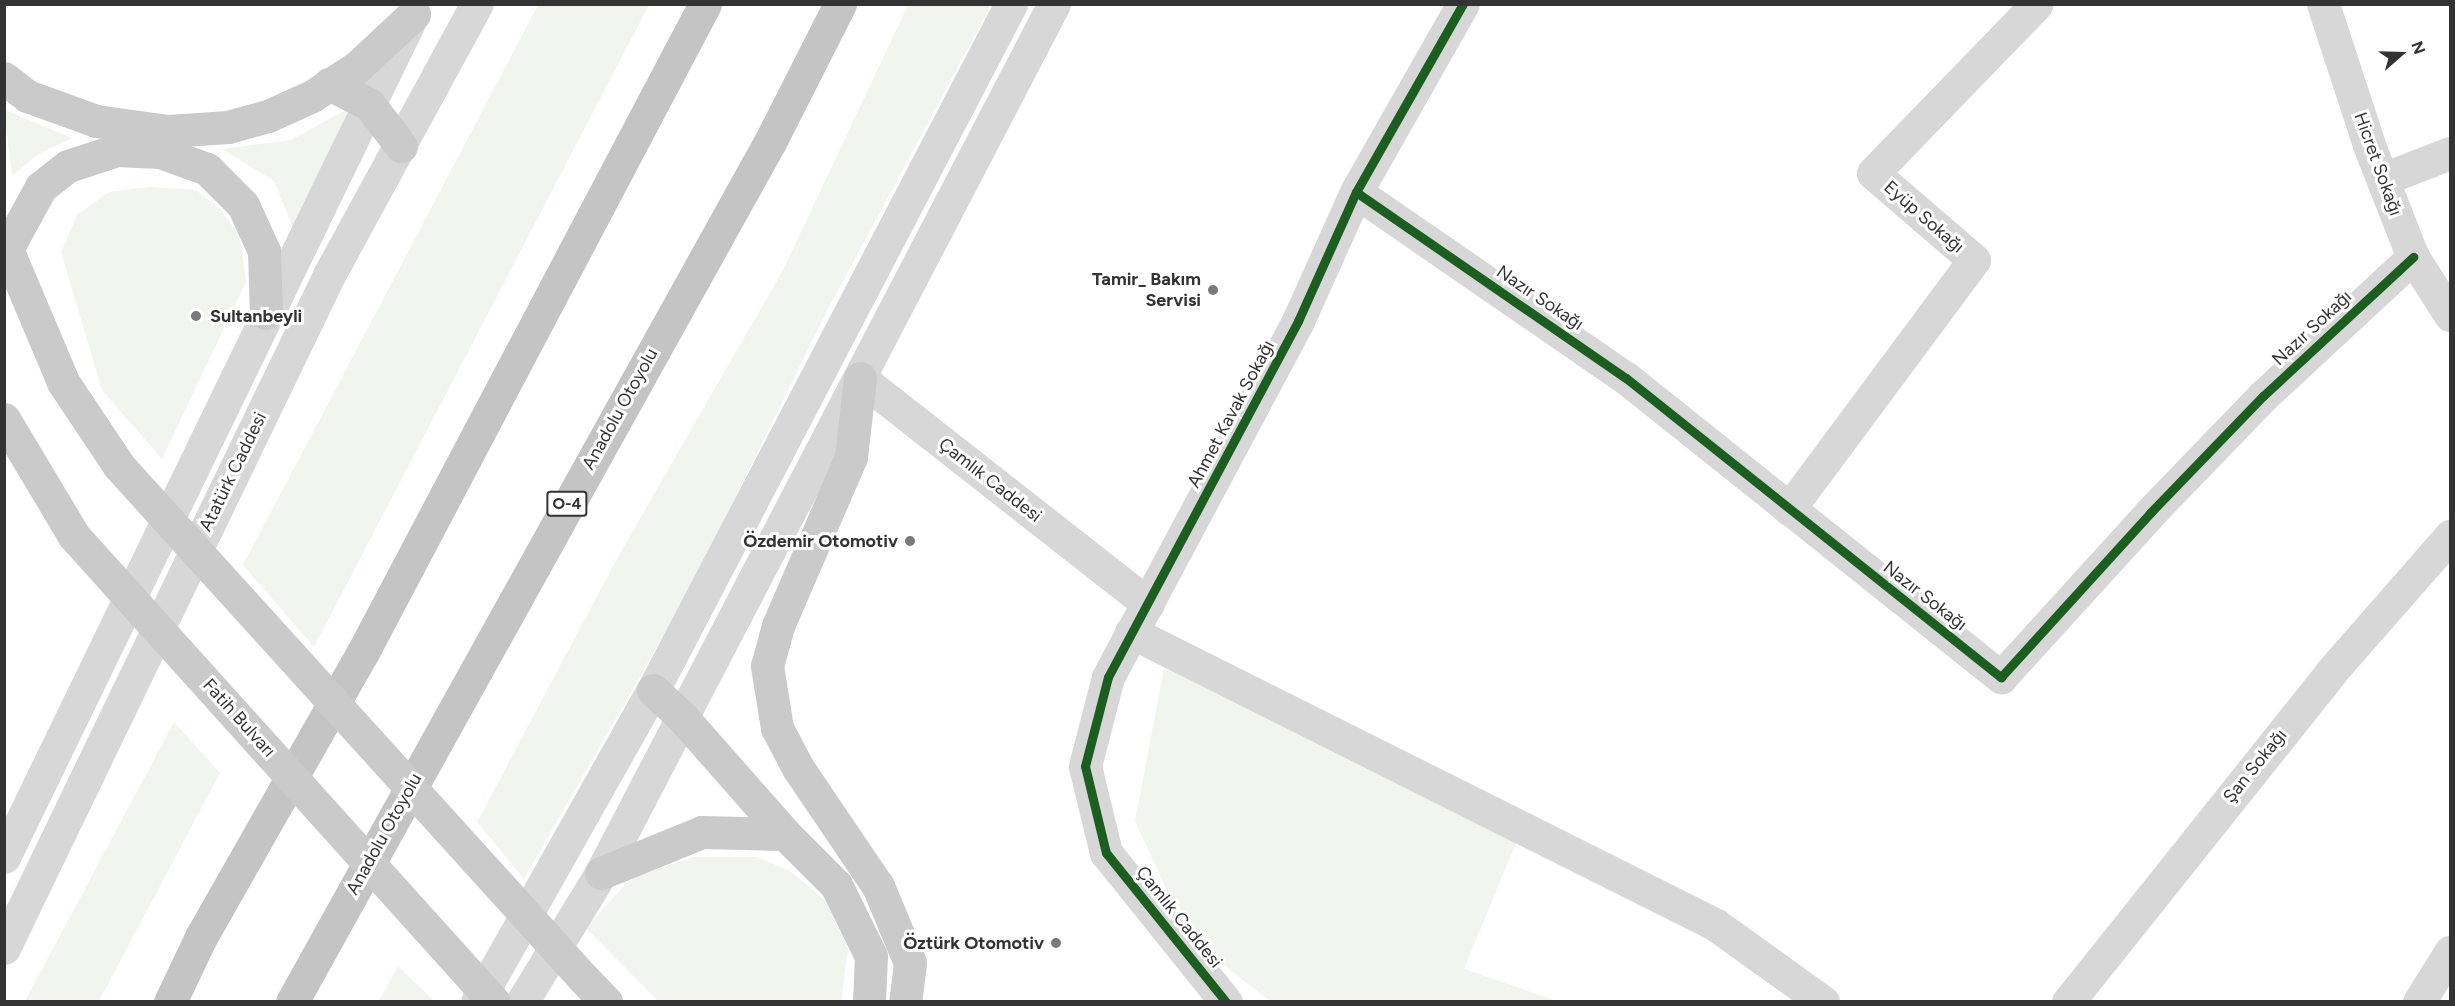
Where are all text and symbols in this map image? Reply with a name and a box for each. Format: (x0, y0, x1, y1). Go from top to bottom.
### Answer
north arrow (2371, 24, 2431, 84)
text: N (2407, 39, 2429, 57)
street label: Hicret Sokağı (2349, 109, 2407, 219)
street label: Eyüp Sokağı (1879, 176, 1969, 258)
street label: Nazır Sokağı (1492, 261, 1588, 335)
place label: Tamir_ Bakım Servisi (1092, 269, 1201, 312)
marker: Tamir_ Bakım Servisi (1206, 283, 1220, 297)
street label: Nazır Sokağı (2268, 286, 2356, 370)
place label: Sultanbeyli (210, 305, 302, 327)
marker: Sultanbeyli (187, 307, 205, 325)
street label: Ahmet Kavak Sokağı (1183, 337, 1279, 491)
street label: Anadolu Otoyolu (578, 345, 662, 473)
street label: Atatürk Caddesi (195, 409, 271, 535)
street label: Çamlık Caddesi (934, 433, 1046, 527)
road number: O-4 (546, 491, 588, 517)
place label: Özdemir Otomotiv (743, 530, 898, 552)
marker: Özdemir Otomotiv (903, 534, 917, 548)
street label: Nazır Sokağı (1879, 557, 1971, 635)
street label: Fatih Bulvarı (198, 674, 280, 762)
street label: Şan Sokağı (2219, 725, 2291, 807)
street label: Anadolu Otoyolu (342, 770, 426, 898)
street label: Çamlık Caddesi (1131, 862, 1227, 972)
place label: Öztürk Otomotiv (903, 932, 1044, 954)
marker: Öztürk Otomotiv (1049, 936, 1063, 950)

